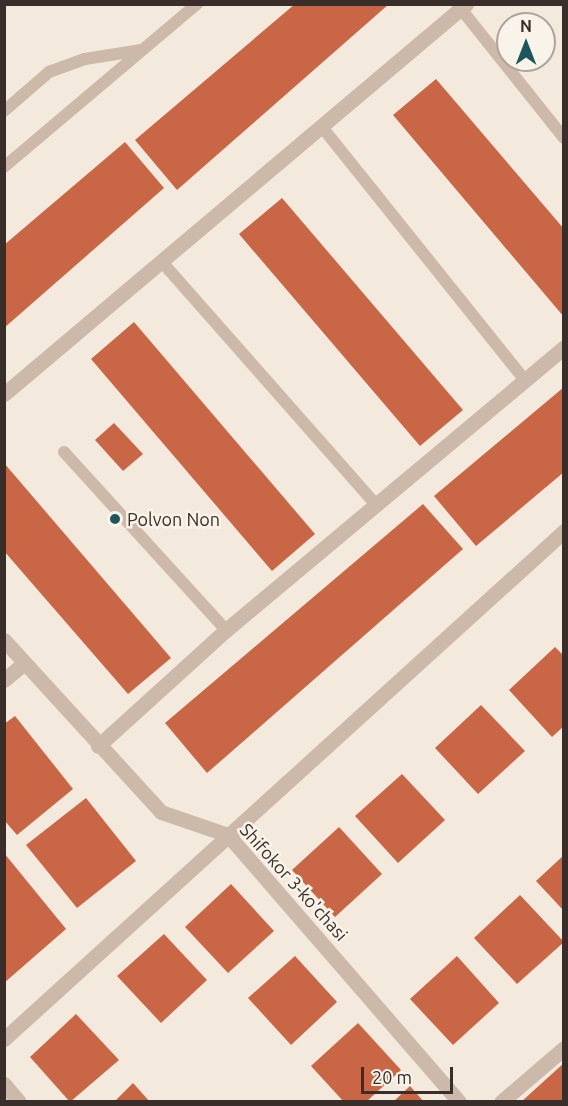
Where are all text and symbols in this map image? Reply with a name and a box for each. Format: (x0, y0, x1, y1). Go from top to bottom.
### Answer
north arrow (496, 12, 556, 72)
text: N (520, 17, 532, 35)
place label: Polvon Non (127, 508, 220, 530)
marker: Polvon Non (108, 512, 122, 526)
street label: Shifokor 3-ko'chasi (236, 819, 352, 945)
scale bar (364, 1055, 456, 1093)
text: 20 m (372, 1067, 412, 1087)

